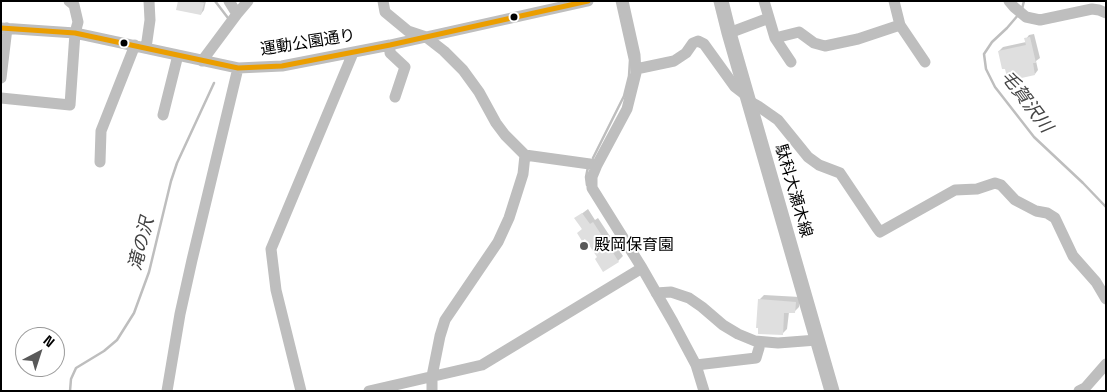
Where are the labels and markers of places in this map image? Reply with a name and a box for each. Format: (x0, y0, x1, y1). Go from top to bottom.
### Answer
unlabelled marker (509, 12, 519, 22)
unlabelled marker (119, 38, 129, 48)
place label: 殿岡保育園 (594, 236, 674, 256)
marker: 殿岡保育園 (578, 240, 590, 252)

